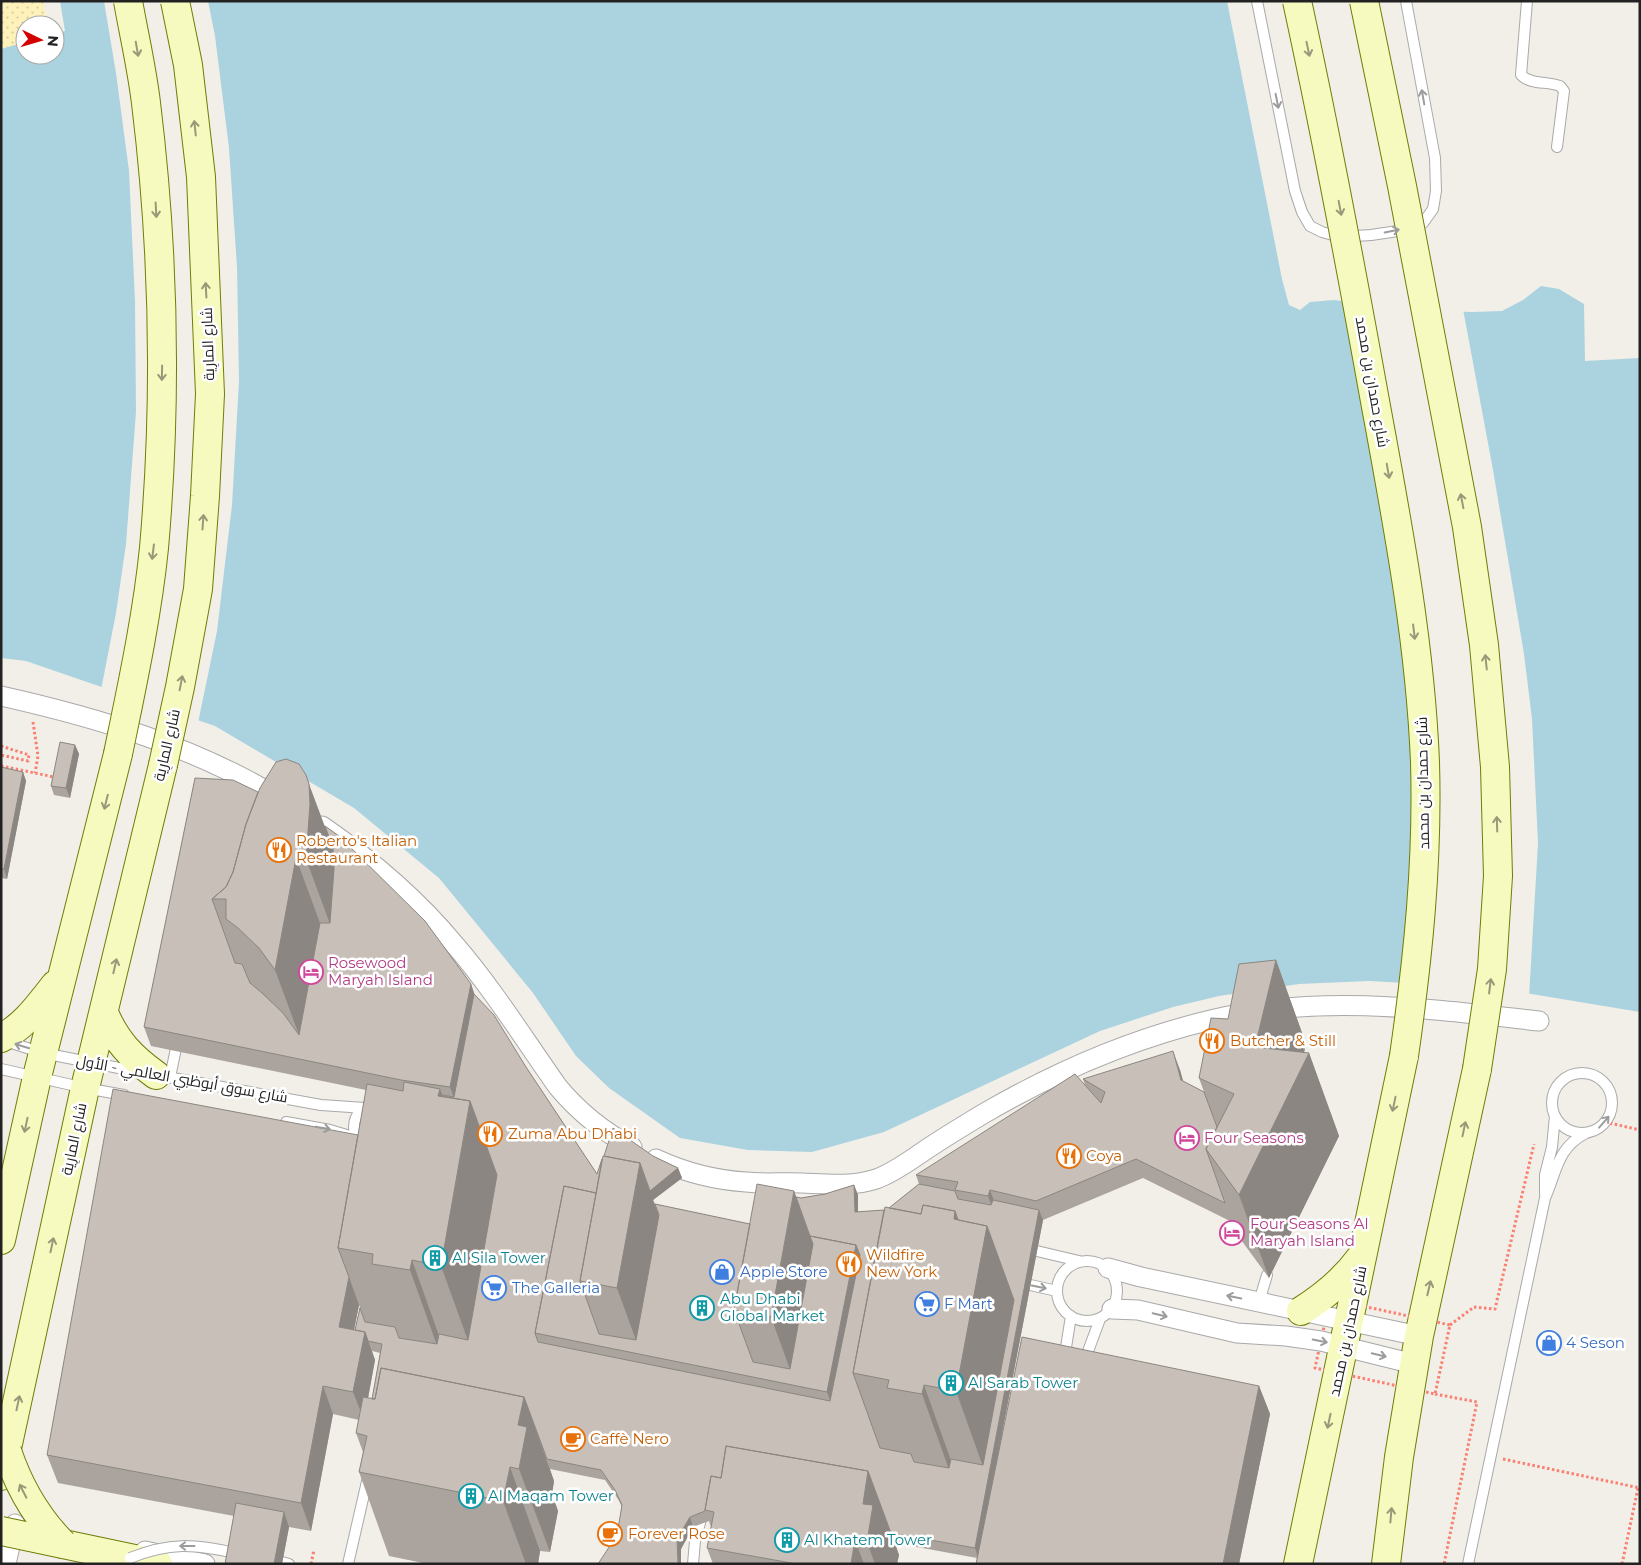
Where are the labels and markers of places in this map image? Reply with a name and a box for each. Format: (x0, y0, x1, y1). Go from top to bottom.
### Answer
place label: Roberto's Italian Restaurant (296, 831, 417, 867)
restaurant icon: Roberto's Italian Restaurant (266, 837, 292, 863)
place label: Rosewood Maryah Island (328, 953, 433, 989)
hotel icon: Rosewood Maryah Island (298, 959, 324, 985)
restaurant icon: Butcher & Still (1199, 1028, 1225, 1054)
place label: Butcher & Still (1230, 1031, 1336, 1050)
restaurant icon: Zuma Abu Dhabi (477, 1121, 503, 1147)
place label: Zuma Abu Dhabi (508, 1124, 637, 1143)
hotel icon: Four Seasons (1174, 1125, 1200, 1151)
place label: Four Seasons (1204, 1128, 1304, 1147)
restaurant icon: Coya (1056, 1143, 1082, 1169)
place label: Coya (1086, 1146, 1122, 1165)
place label: Four Seasons Al Maryah Island (1250, 1214, 1368, 1250)
hotel icon: Four Seasons Al Maryah Island (1219, 1220, 1245, 1246)
building icon: Al Sila Tower (422, 1245, 448, 1271)
place label: Wildfire New York (866, 1245, 937, 1281)
place label: Al Sila Tower (452, 1248, 546, 1267)
restaurant icon: Wildfire New York (836, 1251, 862, 1277)
shop icon: Apple Store (709, 1259, 735, 1285)
place label: Apple Store (740, 1262, 827, 1281)
supermarket icon: The Galleria (481, 1275, 507, 1301)
place label: The Galleria (512, 1278, 600, 1297)
place label: Abu Dhabi Global Market (720, 1289, 825, 1325)
supermarket icon: F Mart (914, 1291, 940, 1317)
place label: F Mart (944, 1294, 993, 1313)
building icon: Abu Dhabi Global Market (689, 1295, 715, 1321)
shop icon: 4 Seson (1536, 1330, 1562, 1356)
place label: 4 Seson (1566, 1333, 1625, 1352)
building icon: Al Sarab Tower (938, 1370, 964, 1396)
place label: Al Sarab Tower (968, 1373, 1078, 1392)
cafe icon: Caffè Nero (560, 1426, 586, 1452)
place label: Caffè Nero (590, 1429, 669, 1448)
building icon: Al Maqam Tower (458, 1483, 484, 1509)
place label: Al Maqam Tower (488, 1486, 614, 1505)
cafe icon: Forever Rose (597, 1521, 623, 1547)
place label: Forever Rose (628, 1524, 725, 1543)
building icon: Al Khatem Tower (774, 1527, 800, 1553)
place label: Al Khatem Tower (804, 1530, 932, 1549)

